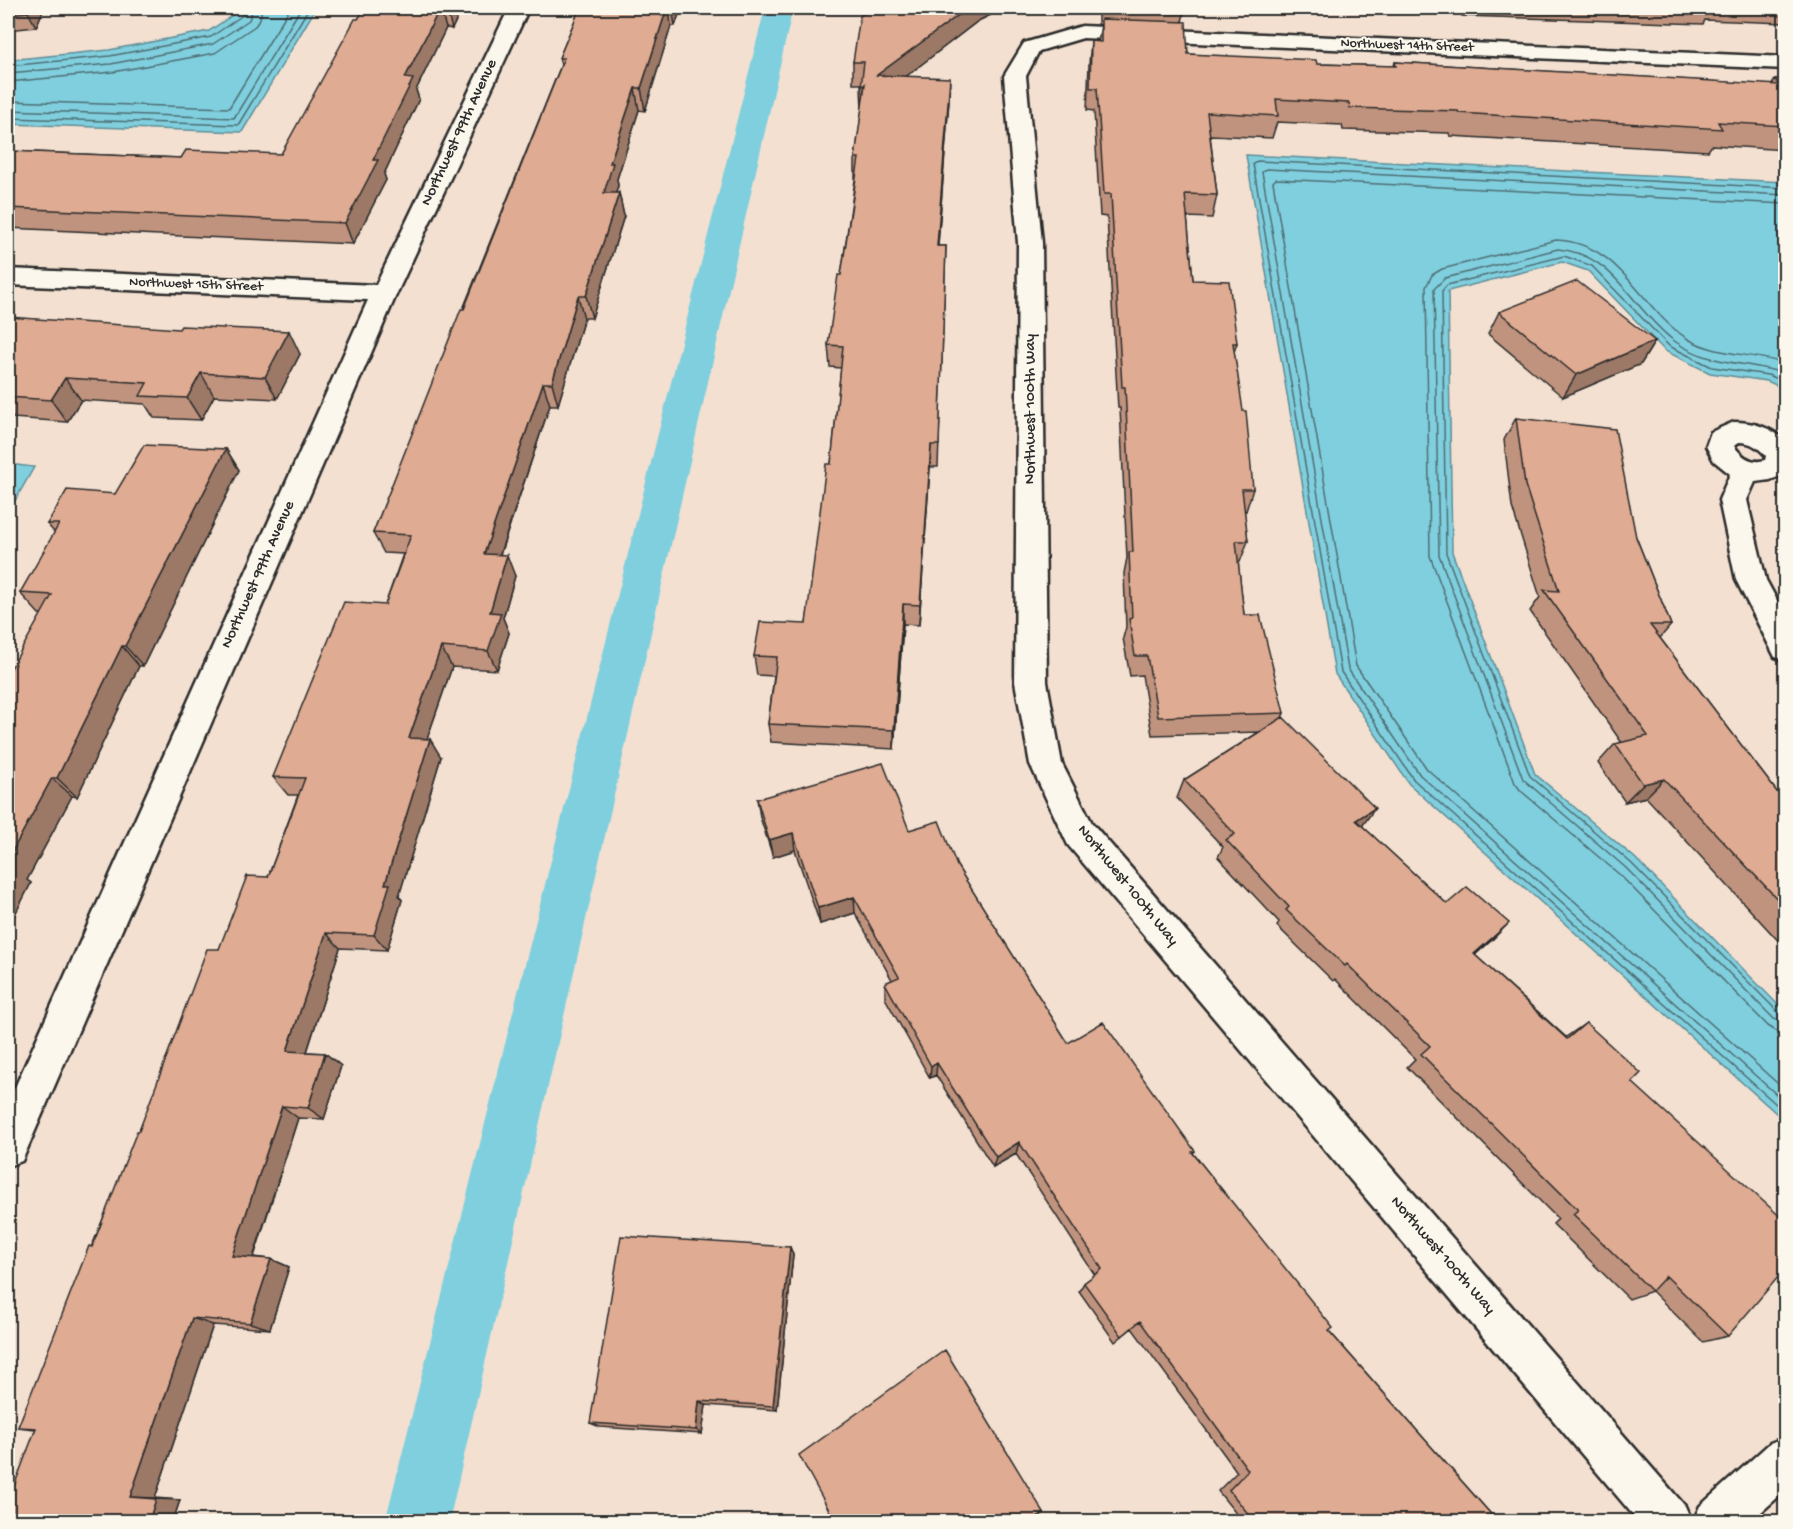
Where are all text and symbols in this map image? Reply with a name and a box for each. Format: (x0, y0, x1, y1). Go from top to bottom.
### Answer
street label: Northwest 14th Street (1340, 35, 1475, 57)
street label: Northwest 99th Avenue (418, 56, 503, 209)
street label: Northwest 15th Street (129, 274, 264, 296)
street label: Northwest 100th Way (1022, 334, 1041, 484)
street label: Northwest 99th Avenue (218, 498, 300, 652)
street label: Northwest 100th Way (1072, 822, 1182, 950)
street label: Northwest 100th Way (1386, 1193, 1499, 1319)

